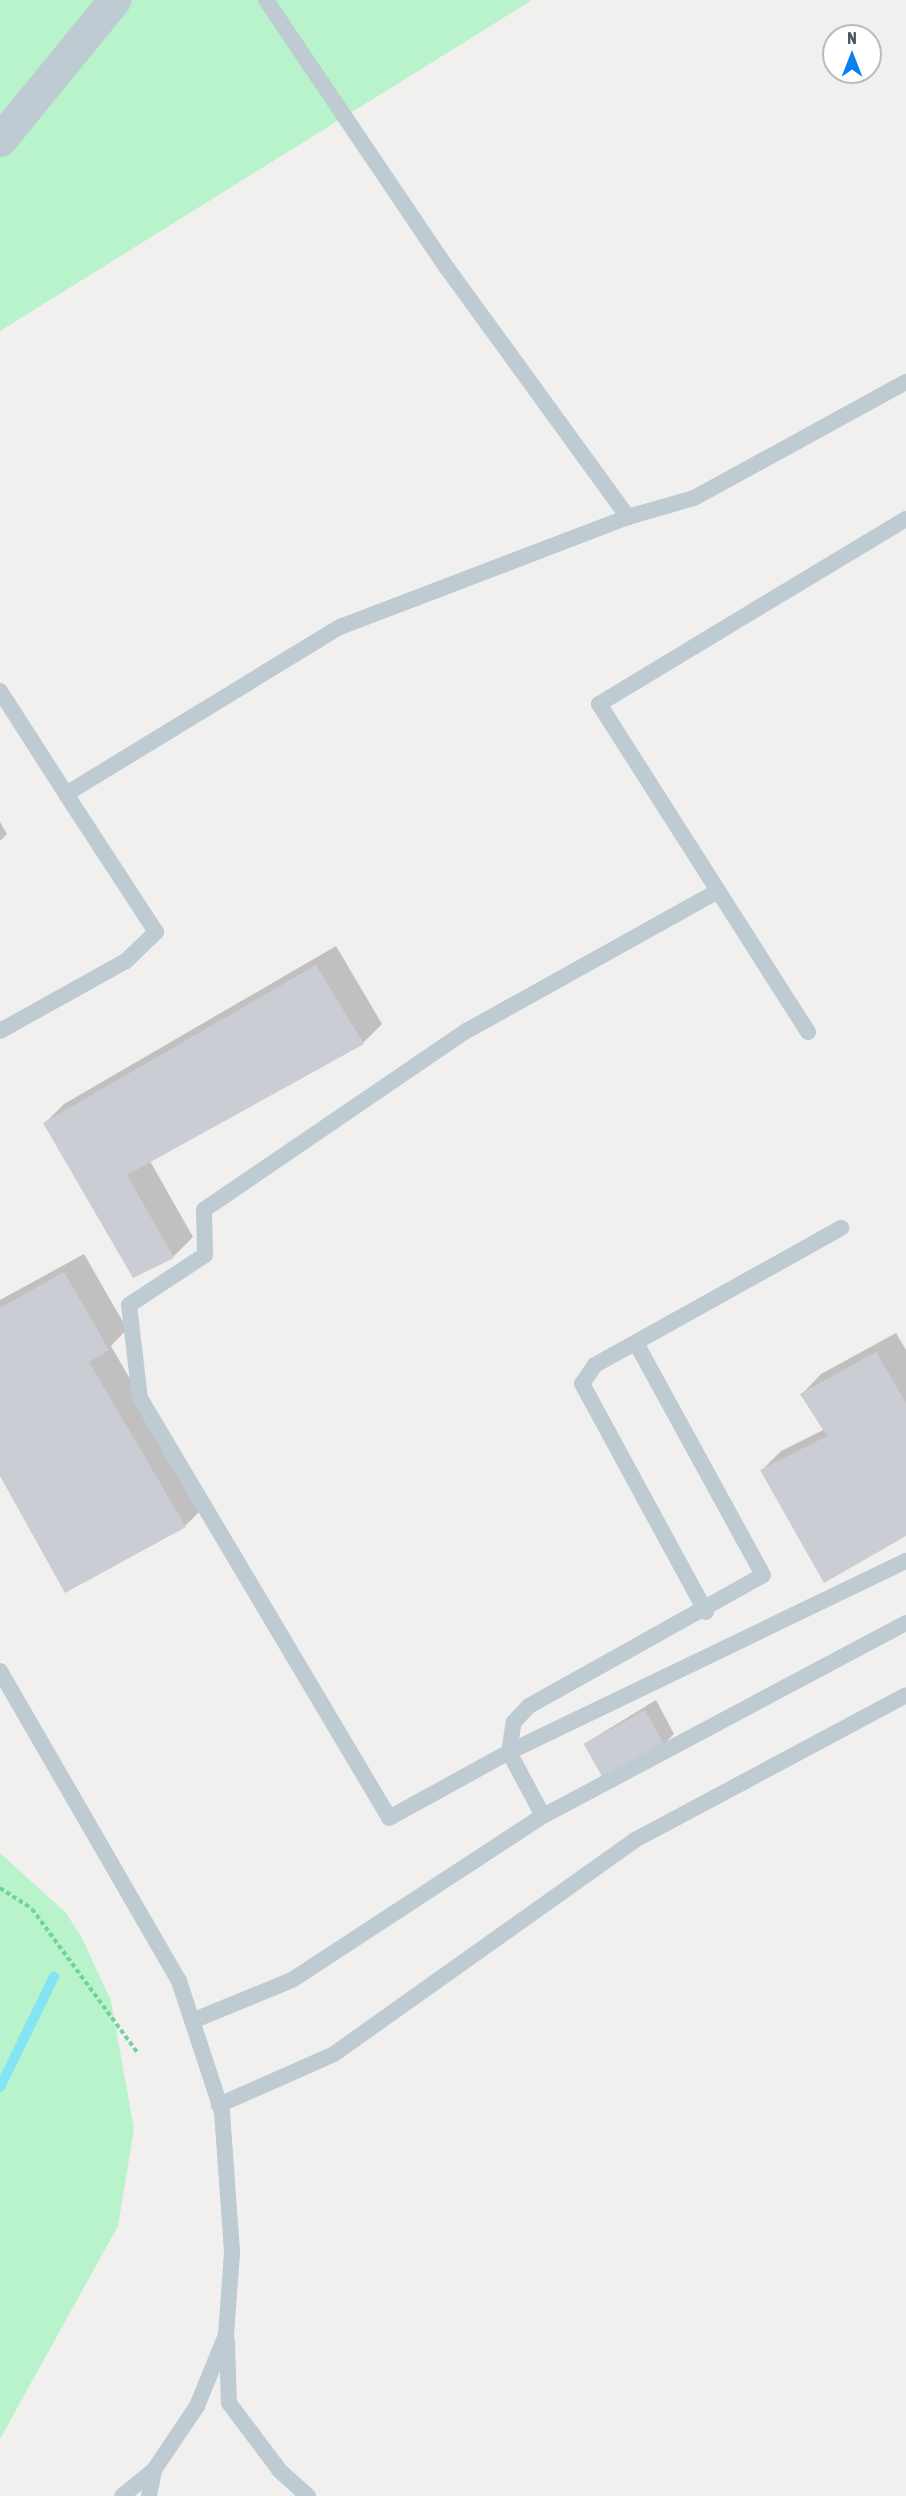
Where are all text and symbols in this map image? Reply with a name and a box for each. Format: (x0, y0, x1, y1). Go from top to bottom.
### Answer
north arrow (822, 24, 882, 84)
text: N (847, 29, 857, 47)

